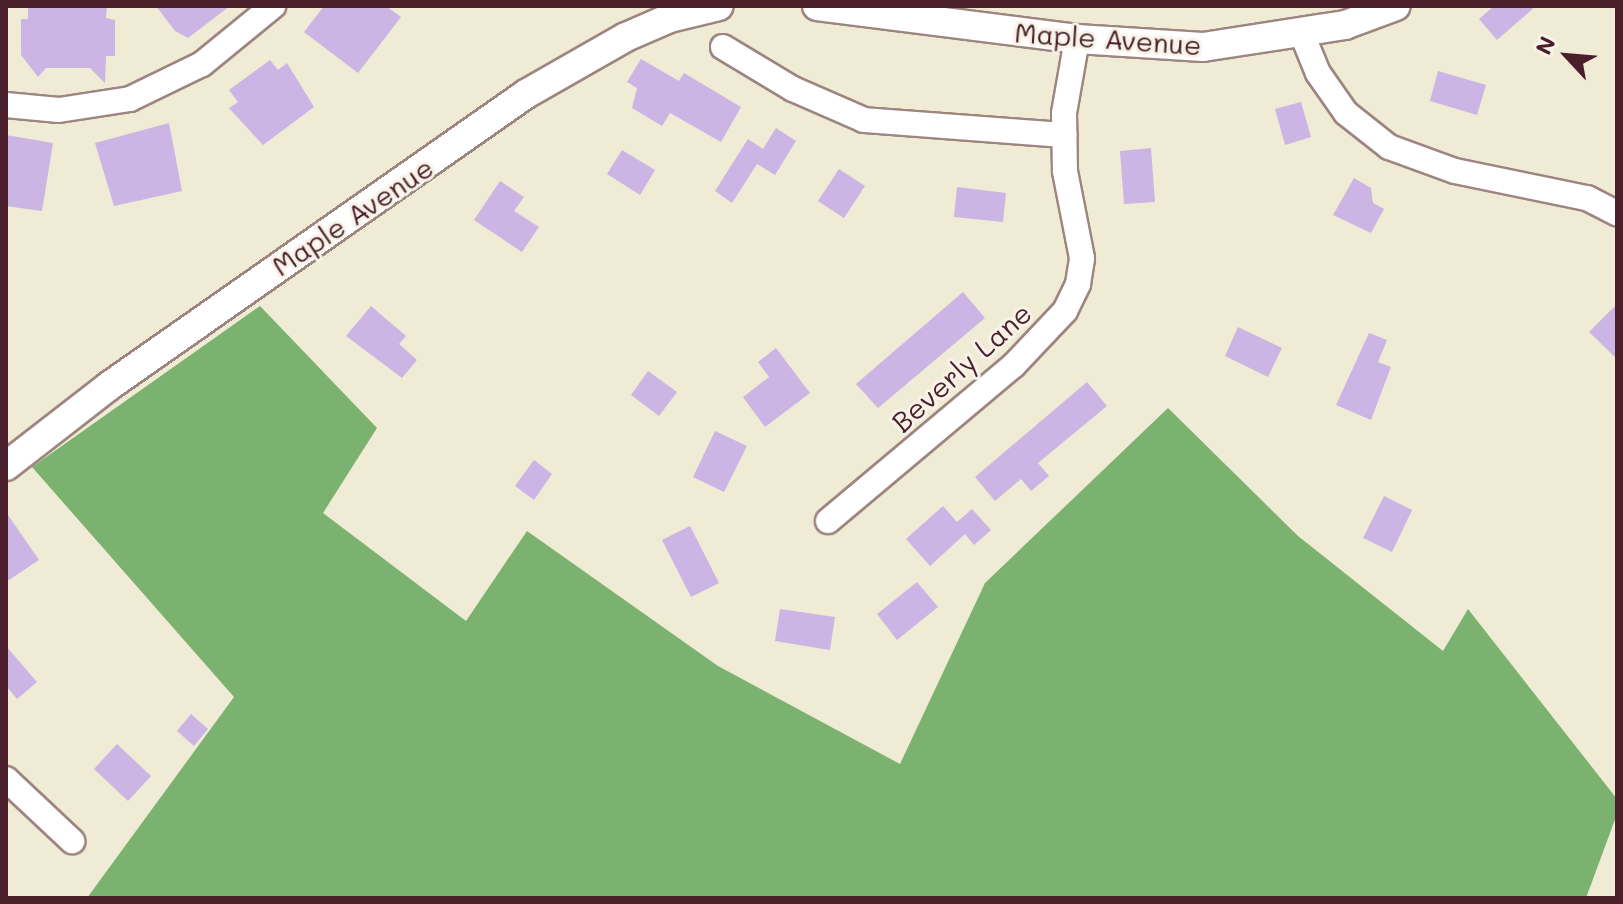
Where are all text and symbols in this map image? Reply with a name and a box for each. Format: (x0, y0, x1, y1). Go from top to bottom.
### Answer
street label: Maple Avenue (1013, 15, 1203, 61)
north arrow (1527, 16, 1607, 96)
text: N (1528, 31, 1562, 59)
street label: Maple Avenue (265, 150, 439, 282)
street label: Beverly Lane (884, 295, 1038, 439)

